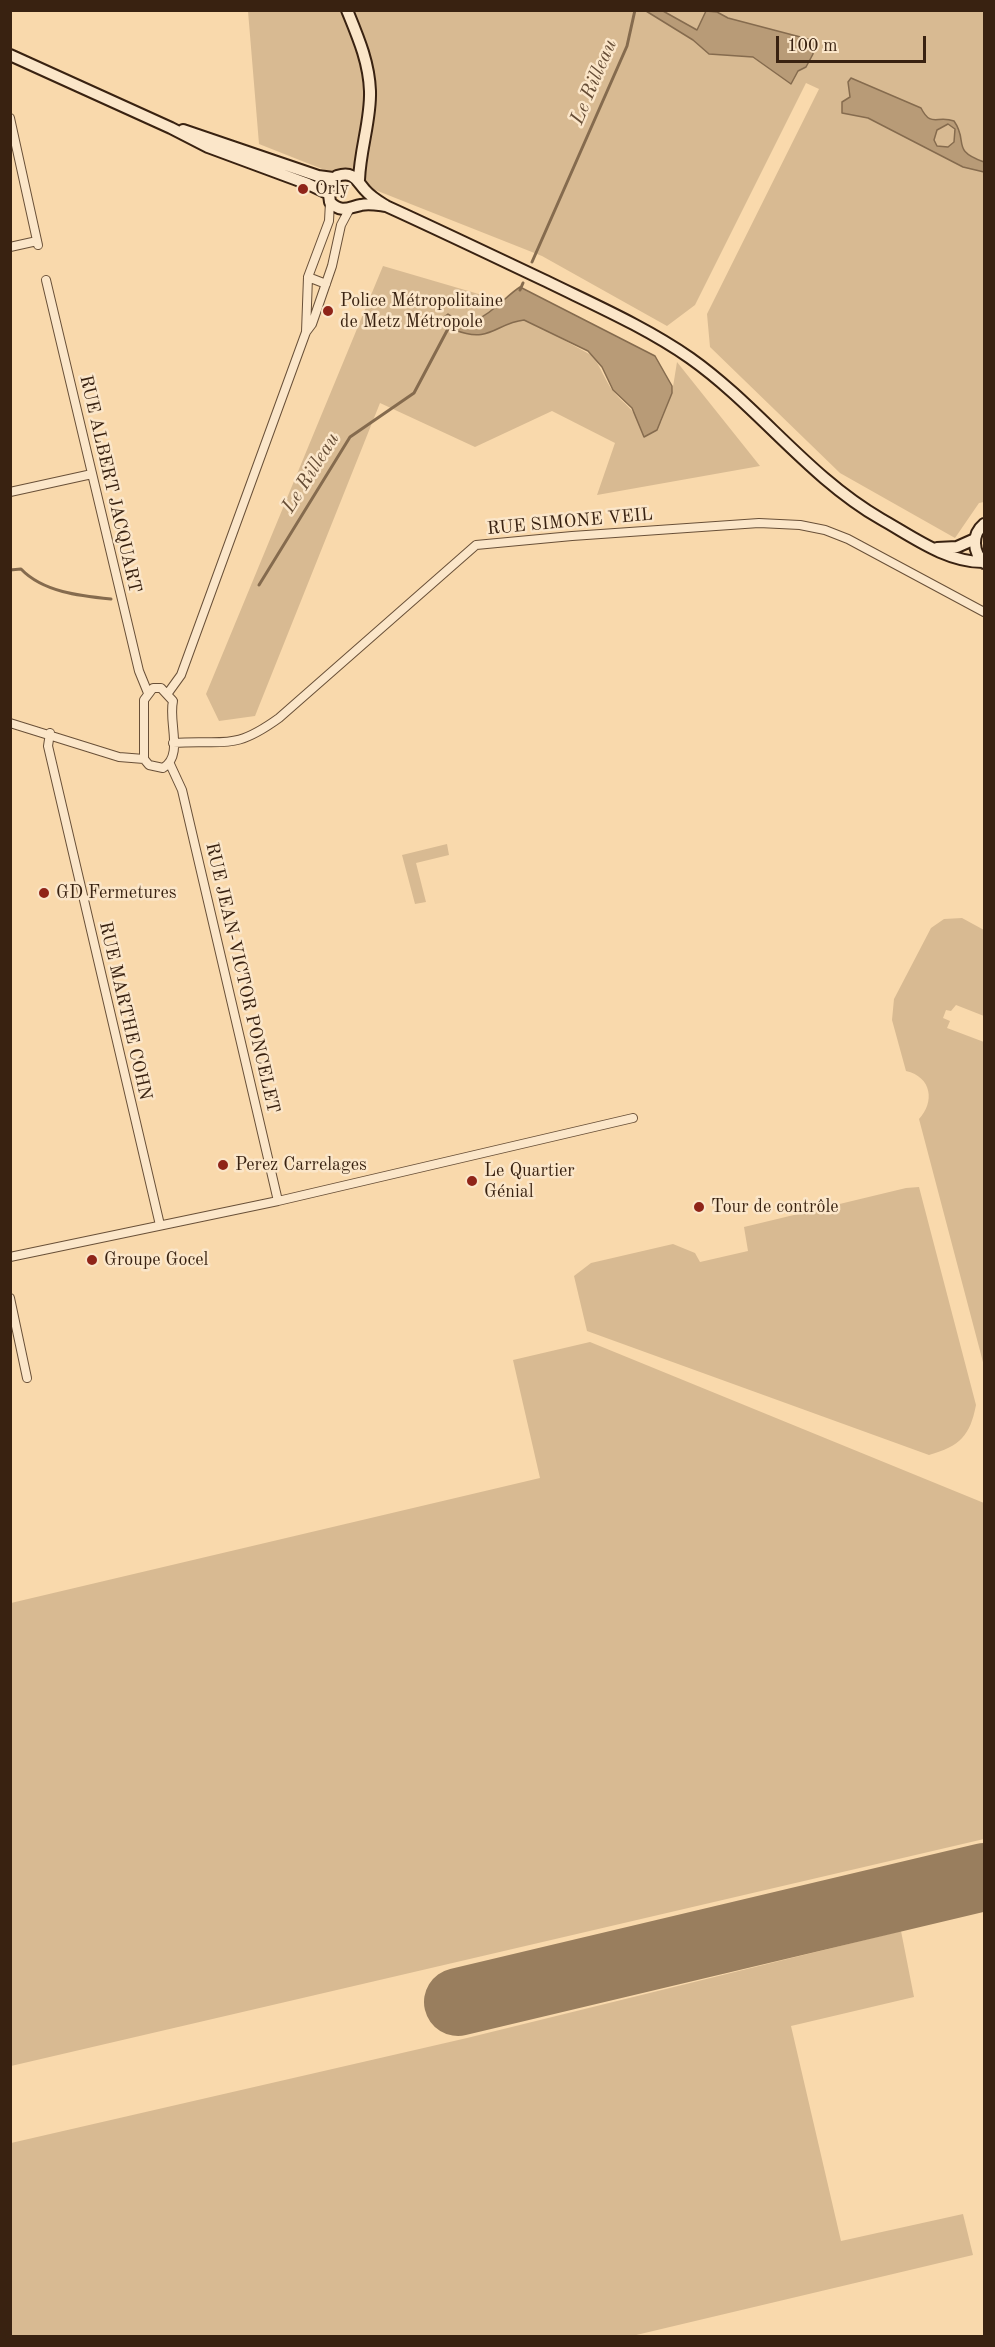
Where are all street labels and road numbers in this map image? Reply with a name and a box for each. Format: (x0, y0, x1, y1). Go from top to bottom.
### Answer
street label: RUE ALBERT JACQUART (74, 373, 146, 595)
street label: RUE SIMONE VEIL (486, 504, 654, 540)
street label: RUE JEAN-VICTOR PONCELET (200, 841, 284, 1115)
street label: RUE MARTHE COHN (94, 920, 156, 1102)

